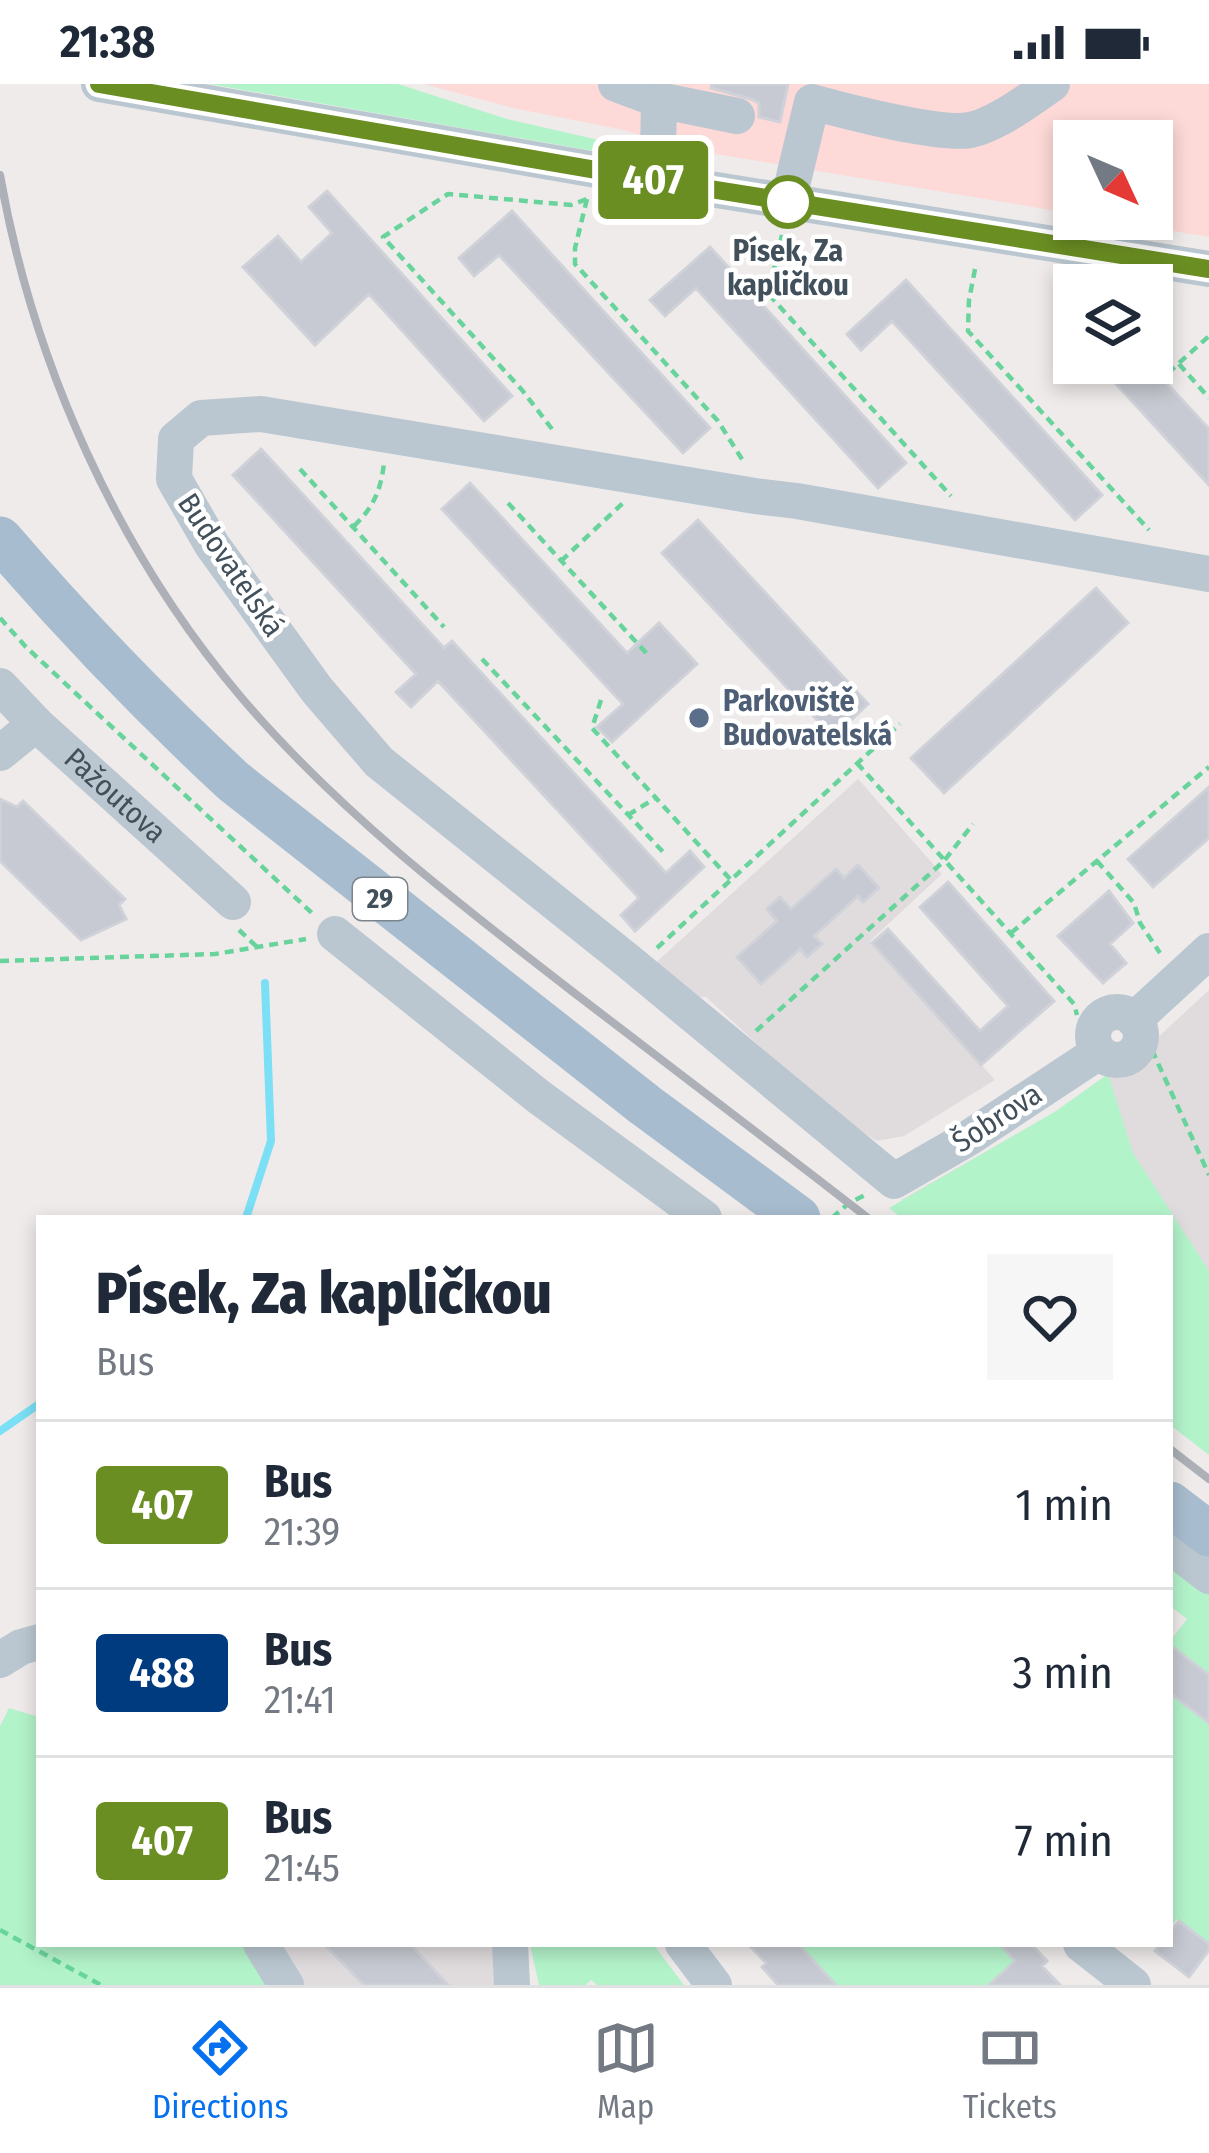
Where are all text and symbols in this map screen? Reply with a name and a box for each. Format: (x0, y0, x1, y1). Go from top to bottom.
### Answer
text: 21:38 (60, 15, 155, 69)
north arrow (1053, 120, 1173, 240)
map controls (1053, 120, 1173, 384)
line badge: 407 (584, 141, 722, 219)
text: 407 (622, 155, 684, 205)
marker: Písek, Za kapličkou (763, 177, 813, 227)
place label: Písek, Za kapličkou (727, 233, 849, 303)
button: layers (1053, 264, 1173, 384)
street label: Budovatelská (170, 487, 292, 643)
place label: Parkoviště Budovatelská (723, 683, 892, 753)
marker: Parkoviště Budovatelská (686, 705, 712, 731)
street label: Pažoutova (57, 740, 173, 851)
road number: 29 (353, 878, 407, 920)
street label: Šobrova (945, 1076, 1049, 1160)
button: heart (987, 1254, 1113, 1380)
text: Písek, Za kapličkou (96, 1260, 552, 1328)
text: Bus (96, 1339, 154, 1385)
text: Bus (264, 1455, 332, 1509)
text: 1 min (1015, 1478, 1113, 1532)
text: 407 (131, 1480, 193, 1530)
text: 21:39 (264, 1509, 340, 1555)
text: Bus (264, 1623, 332, 1677)
text: 3 min (1012, 1646, 1113, 1700)
text: 488 (129, 1648, 195, 1698)
text: 21:41 (264, 1677, 336, 1723)
text: Bus (264, 1791, 332, 1845)
text: 7 min (1015, 1814, 1113, 1868)
text: 407 (131, 1816, 193, 1866)
text: 21:45 (264, 1845, 340, 1891)
tab: Directions (152, 2015, 289, 2127)
tab: Map (593, 2015, 659, 2127)
tab: Tickets (963, 2015, 1057, 2127)

